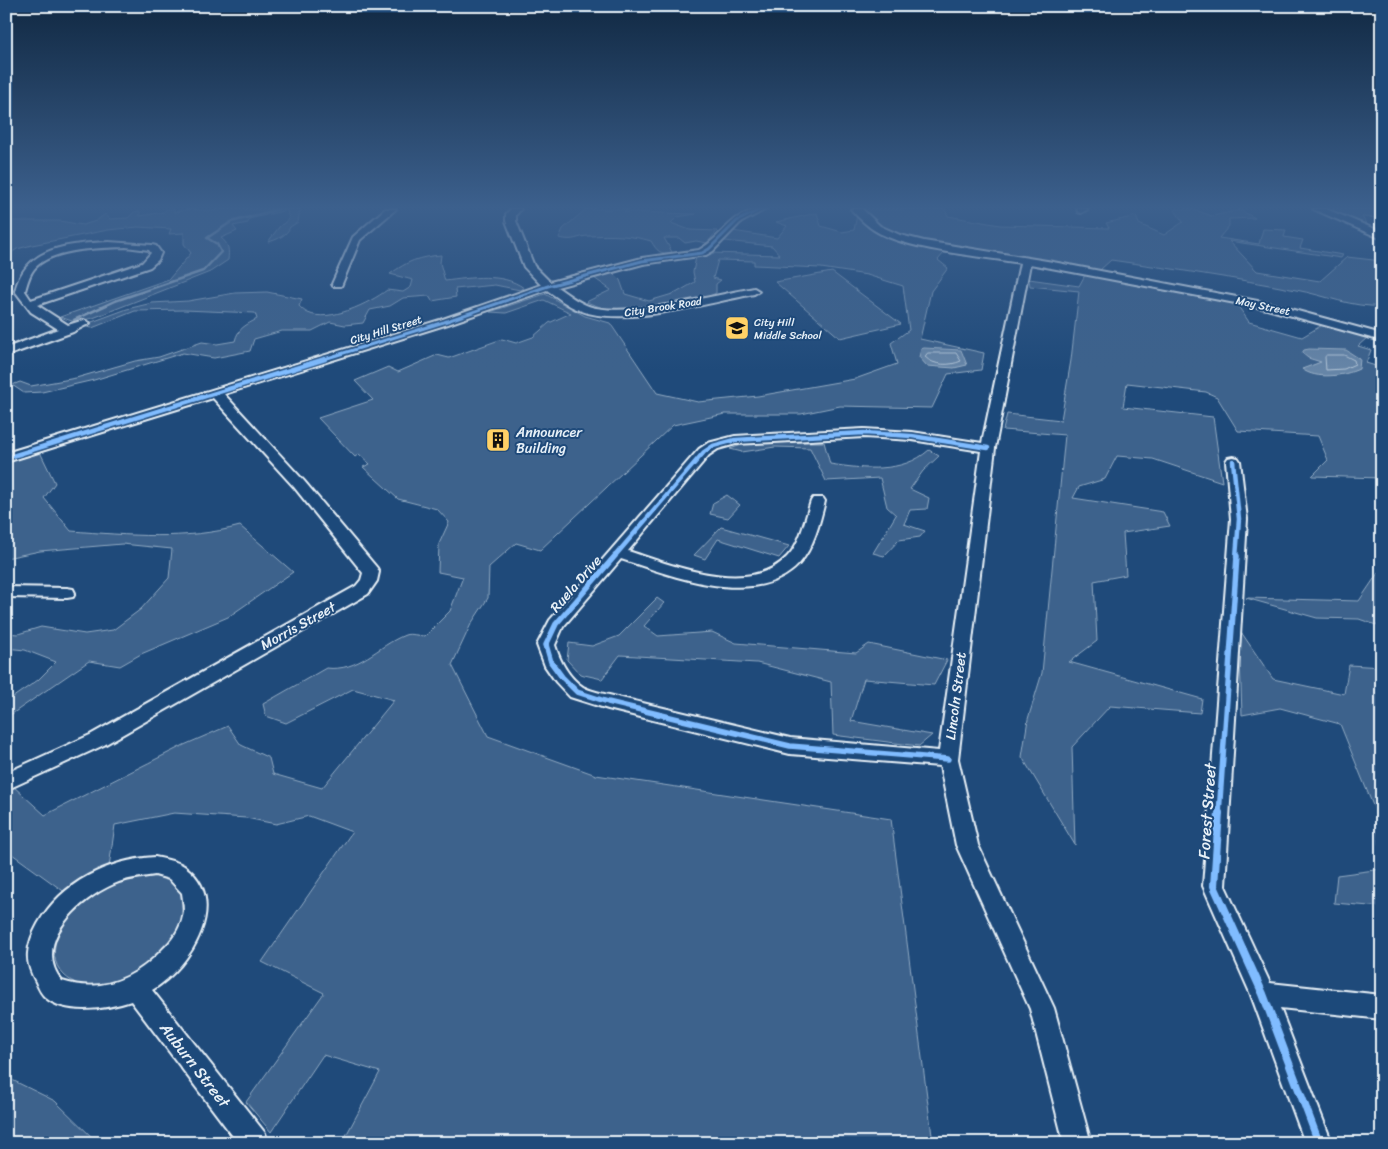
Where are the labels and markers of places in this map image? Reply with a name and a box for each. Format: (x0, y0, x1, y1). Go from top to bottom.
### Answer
place label: City Hill Middle School (754, 313, 822, 345)
school or university icon: City Hill Middle School (724, 315, 750, 341)
place label: Announcer Building (515, 420, 583, 461)
building icon: Announcer Building (485, 427, 511, 453)

